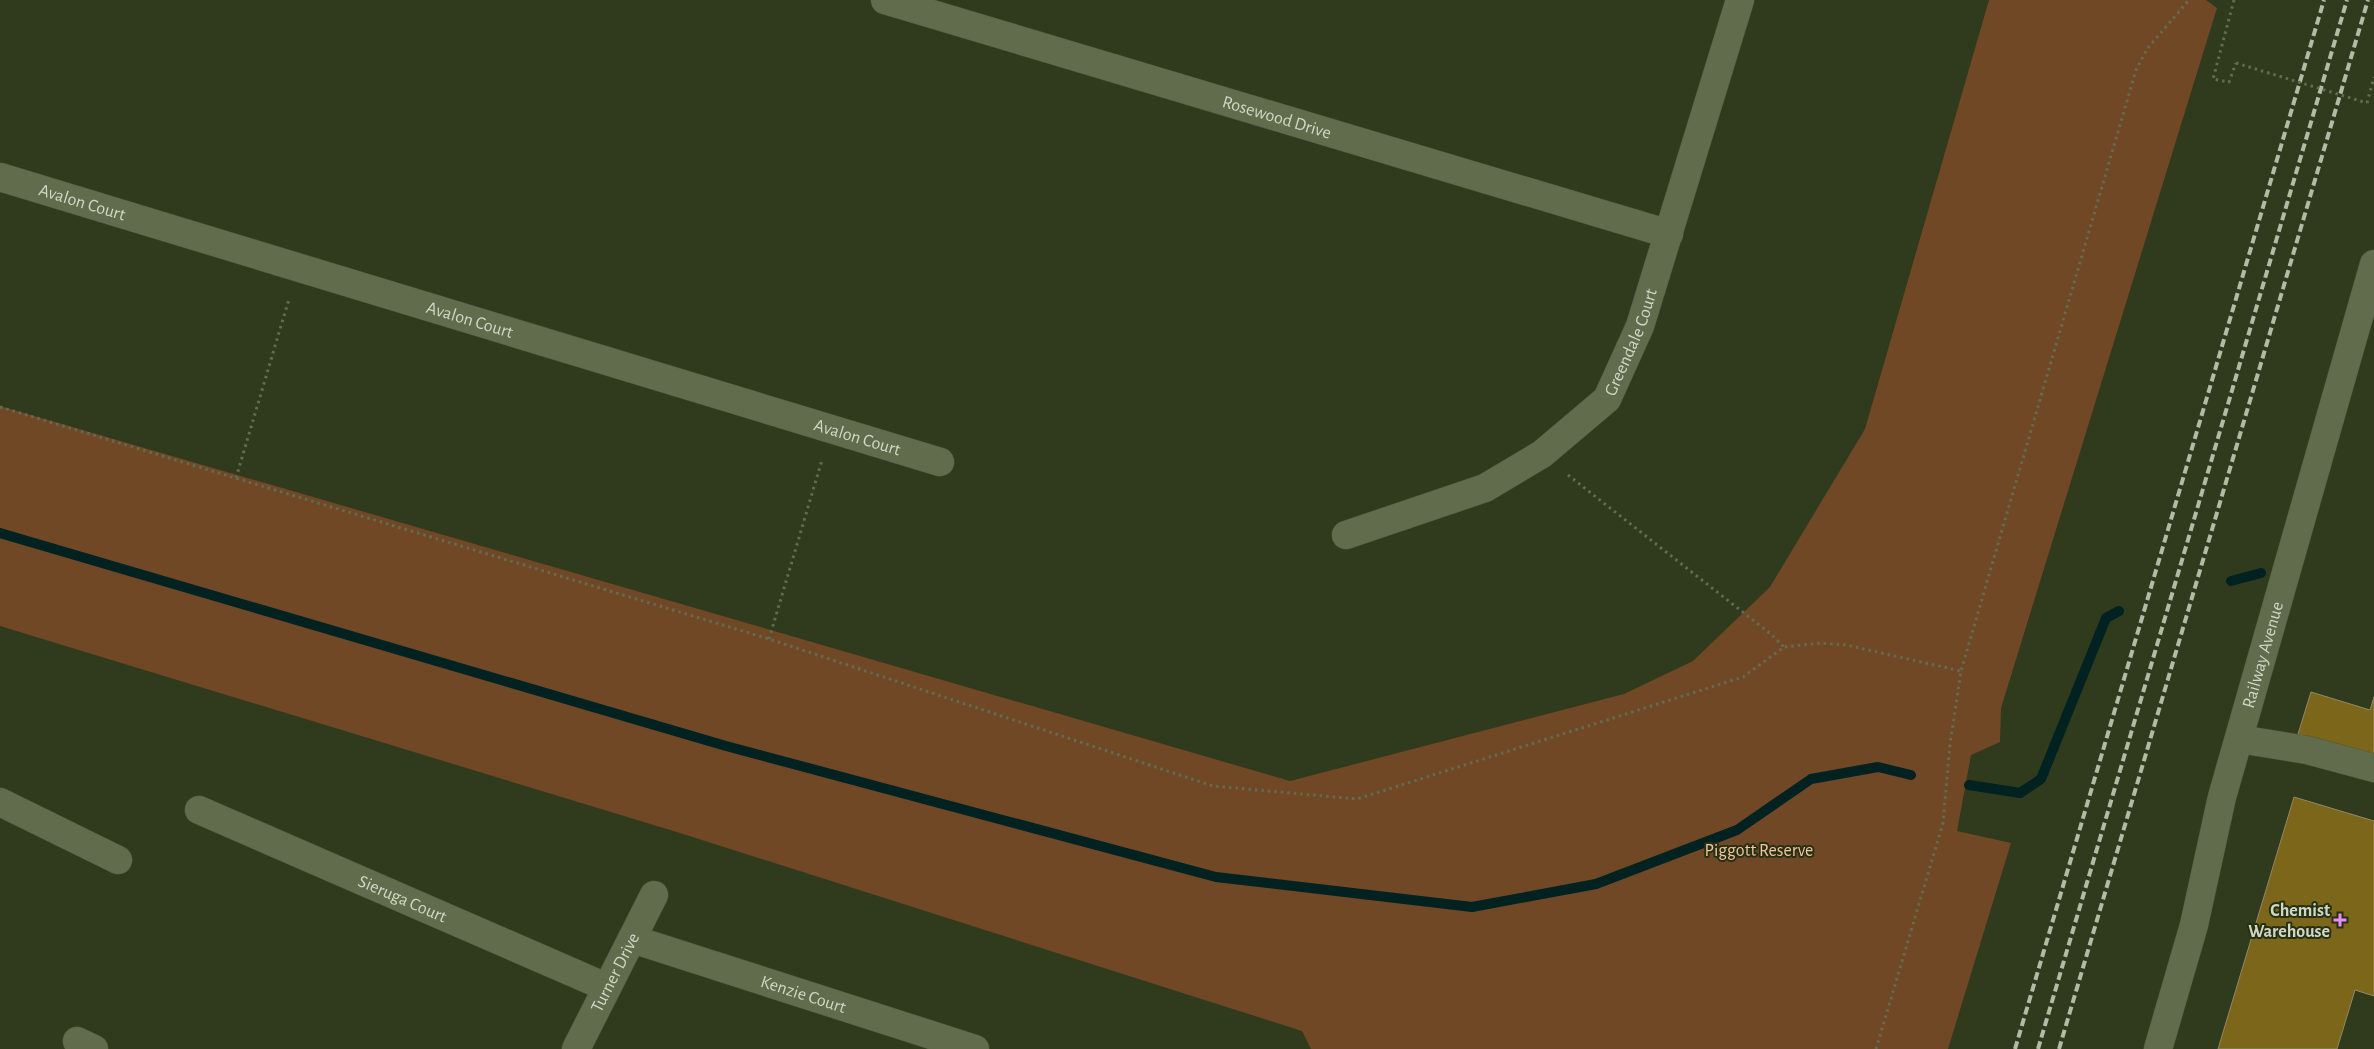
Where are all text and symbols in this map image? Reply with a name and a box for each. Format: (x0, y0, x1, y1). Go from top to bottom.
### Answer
street label: Rosewood Drive (1220, 93, 1333, 143)
street label: Avalon Court (37, 181, 128, 225)
street label: Greendale Court (1602, 286, 1661, 399)
street label: Avalon Court (424, 299, 515, 342)
street label: Avalon Court (812, 416, 903, 460)
street label: Railway Avenue (2240, 600, 2287, 710)
park label: Piggott Reserve (1705, 842, 1813, 860)
street label: Sieruga Court (355, 872, 449, 927)
place label: Chemist Warehouse (2248, 902, 2330, 941)
marker: Chemist Warehouse (2334, 914, 2346, 926)
street label: Turner Drive (588, 930, 643, 1015)
street label: Kenzie Court (758, 973, 848, 1017)

